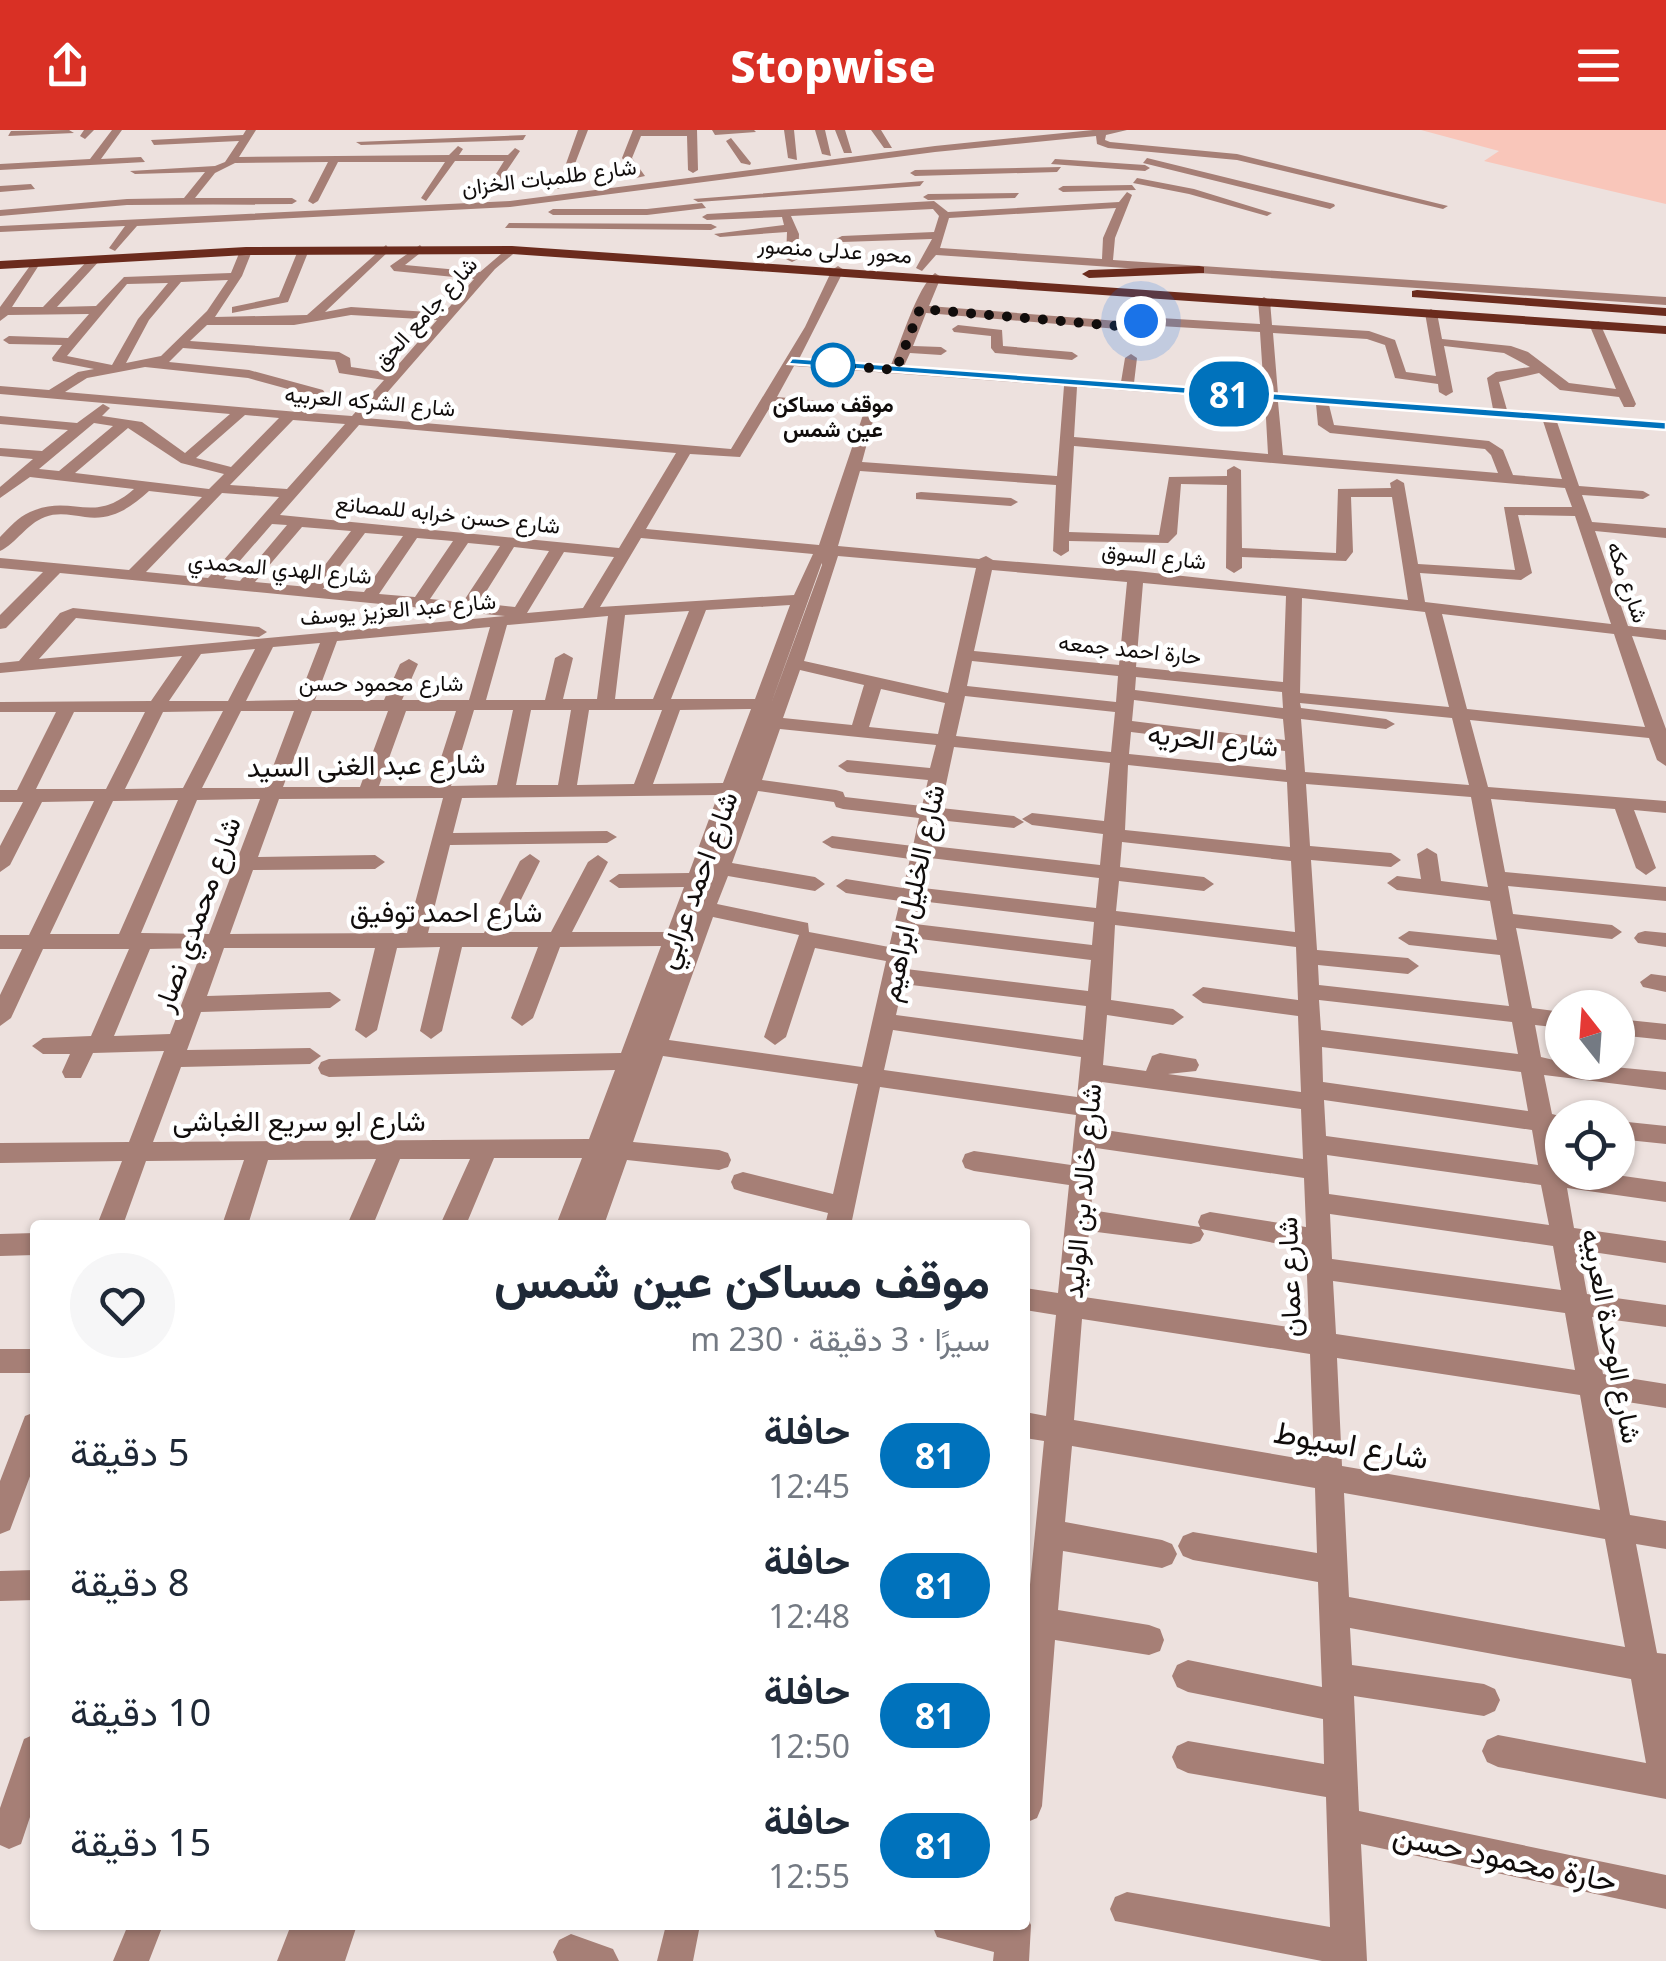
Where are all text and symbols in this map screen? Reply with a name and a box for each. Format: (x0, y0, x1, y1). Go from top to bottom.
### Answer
text: Stopwise (730, 35, 936, 96)
icon: share (40, 38, 95, 93)
icon: menu (1571, 38, 1626, 93)
street label: شارع طلمبات الخزان (460, 150, 638, 203)
street label: محور عدلى منصور (756, 229, 913, 269)
street label: شارع جامع الحق (365, 249, 484, 376)
your location (1116, 296, 1166, 346)
marker: موقف مساكن عين شمس (812, 344, 854, 386)
line badge: 81 (1184, 362, 1274, 426)
text: 81 (1209, 371, 1249, 418)
street label: شارع الشركه العربيه (283, 378, 457, 423)
place label: موقف مساكن عين شمس (772, 388, 894, 443)
street label: شارع حسن خرابه للمصانع (334, 486, 562, 541)
street label: شارع السوق (1100, 535, 1208, 576)
street label: شارع مكه (1600, 537, 1657, 627)
street label: شارع الهدي المحمدي (187, 544, 373, 595)
street label: شارع عبد العزيز يوسف (299, 584, 497, 633)
street label: حارة احمد جمعه (1057, 626, 1203, 670)
street label: شارع محمود حسن (299, 667, 463, 698)
street label: شارع الحريه (1146, 713, 1280, 766)
street label: شارع عبد الغنى السيد (246, 743, 486, 786)
street label: شارع الخليل ابراهيم (869, 781, 954, 1005)
street label: شارع احمد عرابي (646, 786, 750, 975)
street label: شارع محمدي نصار (143, 811, 254, 1019)
street label: شارع احمد توفيق (350, 892, 542, 931)
north arrow (1545, 990, 1635, 1080)
map controls (1545, 990, 1635, 1190)
street label: شارع خالد بن الوليد (1053, 1082, 1110, 1300)
button: locate (1545, 1100, 1635, 1190)
street label: شارع ابو سريع الغباشى (172, 1101, 426, 1141)
street label: شارع عمان (1267, 1216, 1310, 1338)
street label: شارع الوحدة العربيه (1573, 1225, 1652, 1447)
text: موقف مساكن عين شمس (494, 1247, 990, 1312)
button: heart (70, 1253, 175, 1358)
text: سيرًا · 3 دقيقة · 230 m (690, 1317, 990, 1360)
text: حافلة (764, 1403, 850, 1455)
street label: شارع اسيوط (1270, 1409, 1432, 1480)
text: 5 دقيقة (70, 1425, 190, 1477)
text: 81 (915, 1432, 955, 1479)
text: 12:45 (768, 1464, 850, 1507)
text: حافلة (764, 1533, 850, 1585)
text: 8 دقيقة (70, 1555, 190, 1607)
text: 81 (915, 1562, 955, 1609)
text: 12:48 (768, 1594, 850, 1637)
text: حافلة (764, 1663, 850, 1715)
text: 10 دقيقة (70, 1685, 211, 1737)
text: 81 (915, 1692, 955, 1739)
text: 12:50 (768, 1724, 850, 1767)
text: حافلة (764, 1793, 850, 1845)
street label: حارة محمود حسن (1389, 1812, 1621, 1901)
text: 15 دقيقة (70, 1815, 211, 1867)
text: 81 (915, 1822, 955, 1869)
text: 12:55 (768, 1854, 850, 1897)

